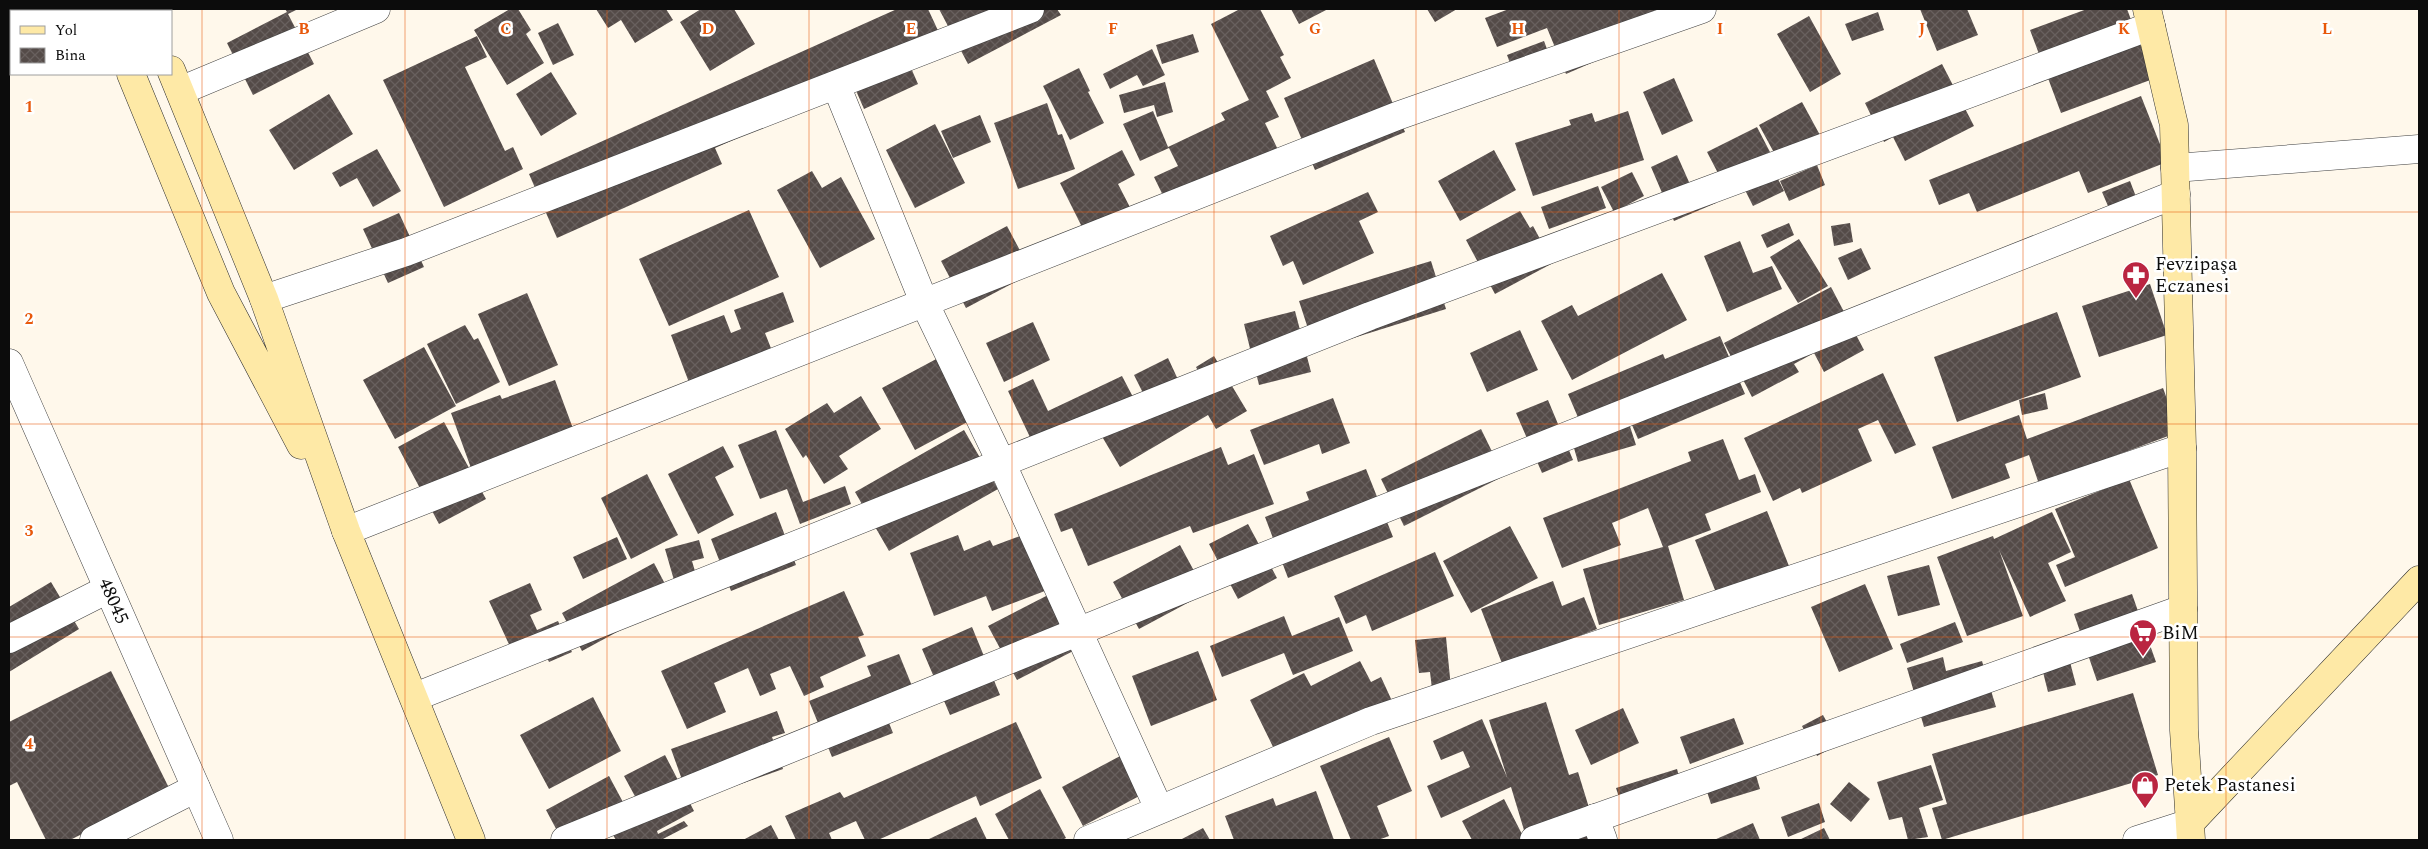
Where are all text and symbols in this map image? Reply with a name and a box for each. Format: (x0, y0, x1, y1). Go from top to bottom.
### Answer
legend (10, 10, 172, 75)
text: B (298, 17, 310, 41)
text: C (500, 17, 512, 41)
text: D (702, 17, 715, 41)
text: E (906, 17, 916, 41)
text: F (1108, 17, 1118, 41)
text: G (1309, 17, 1321, 41)
text: H (1511, 17, 1525, 41)
text: I (1717, 17, 1723, 41)
text: J (1919, 17, 1926, 41)
text: K (2118, 17, 2131, 41)
text: L (2322, 17, 2332, 41)
text: Yol (55, 19, 77, 42)
text: Bina (55, 44, 86, 67)
text: 1 (25, 95, 33, 119)
place label: Fevzipaşa Eczanesi (2155, 250, 2238, 301)
pharmacy icon: Fevzipaşa Eczanesi (2121, 260, 2151, 299)
text: 2 (25, 307, 34, 331)
text: 3 (25, 519, 34, 543)
street label: 48045 (91, 573, 137, 629)
supermarket icon: BiM (2128, 618, 2158, 657)
place label: BiM (2162, 619, 2199, 648)
text: 4 (25, 732, 34, 756)
shop icon: Petek Pastanesi (2130, 770, 2160, 809)
place label: Petek Pastanesi (2164, 771, 2296, 800)

